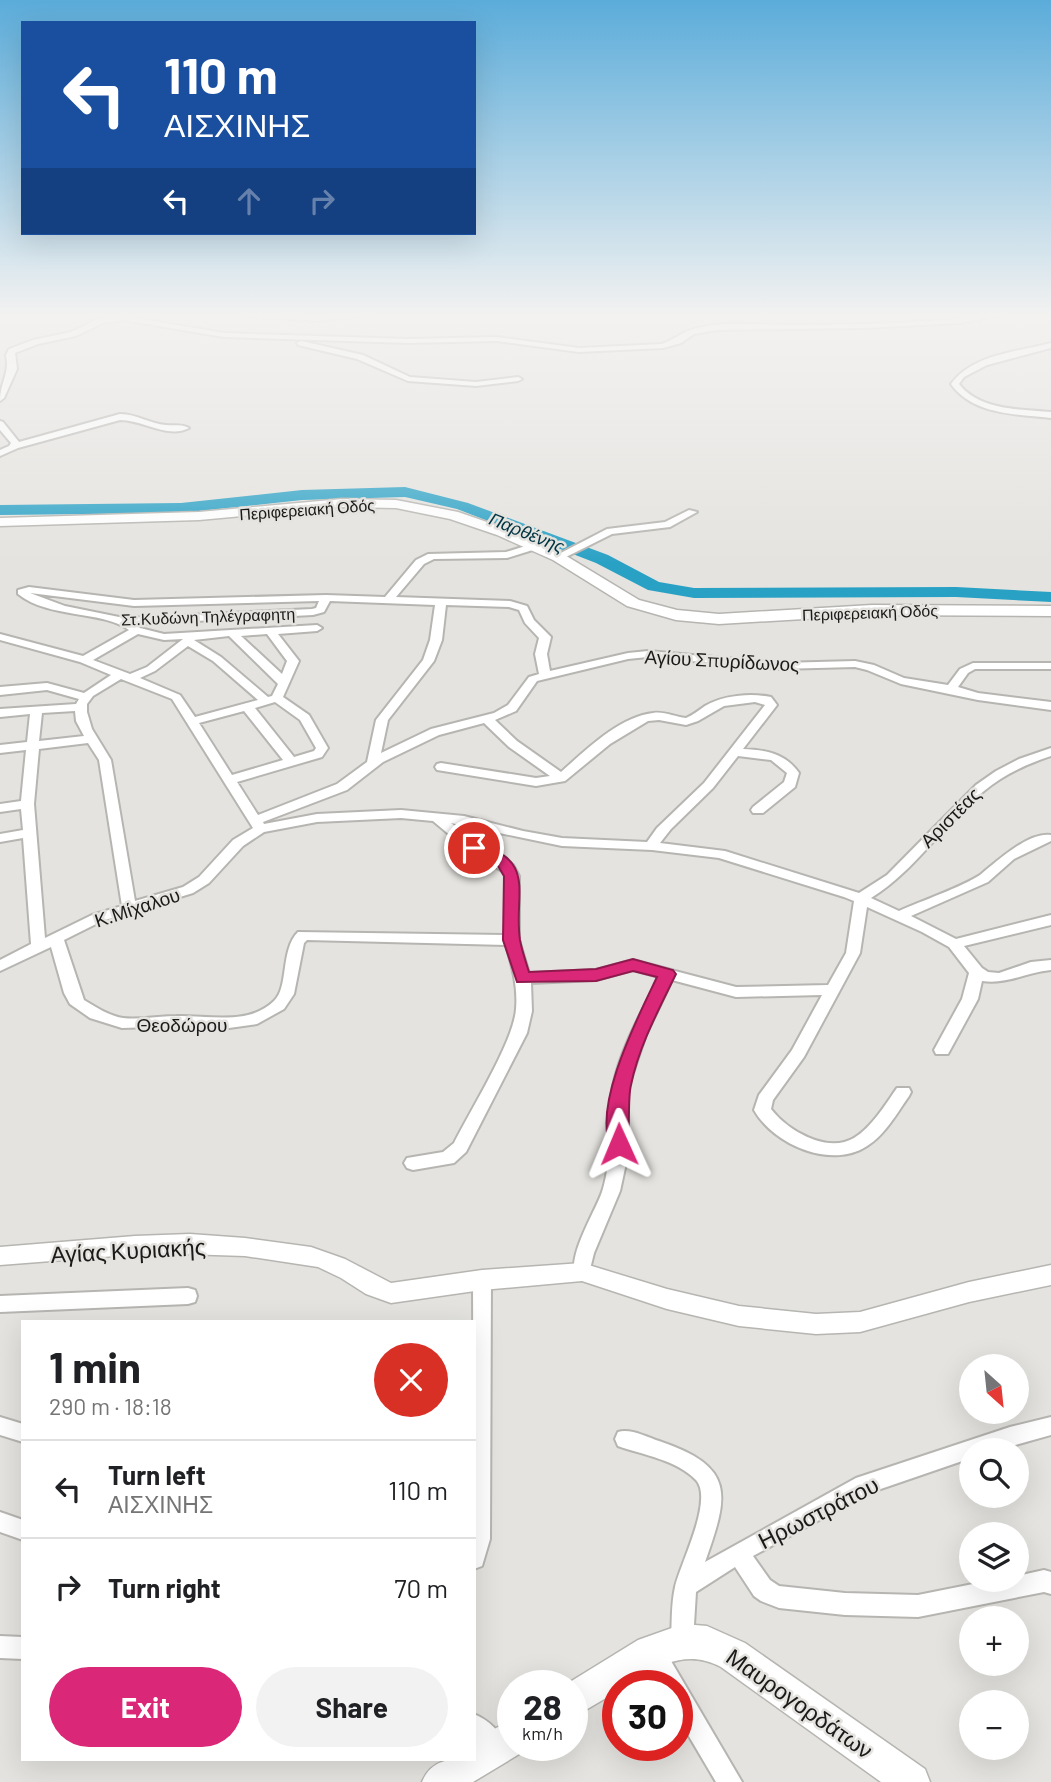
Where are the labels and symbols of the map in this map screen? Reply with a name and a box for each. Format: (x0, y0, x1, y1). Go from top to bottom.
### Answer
street label: Περιφερειακή Οδός (239, 495, 376, 523)
water label: Παρθένης (486, 507, 568, 557)
street label: Περιφερειακή Οδός (802, 600, 939, 624)
street label: Στ.Κυδώνη Τηλέγραφητη (121, 603, 295, 629)
street label: Αγίου Σπυρίδωνος (644, 644, 800, 676)
street label: Αριστέας (915, 782, 985, 852)
pin (444, 818, 504, 878)
street label: Κ.Μίχαλου (91, 882, 183, 932)
street label: Θεοδώρου (137, 1013, 228, 1036)
position arrow (582, 1107, 656, 1181)
street label: Αγίας Κυριακής (50, 1232, 206, 1268)
north arrow (959, 1354, 1029, 1424)
street label: Ηρωστράτου (753, 1470, 883, 1554)
street label: Μαυρογορδάτων (721, 1642, 879, 1764)
speed limit sign: 30 (602, 1670, 693, 1761)

